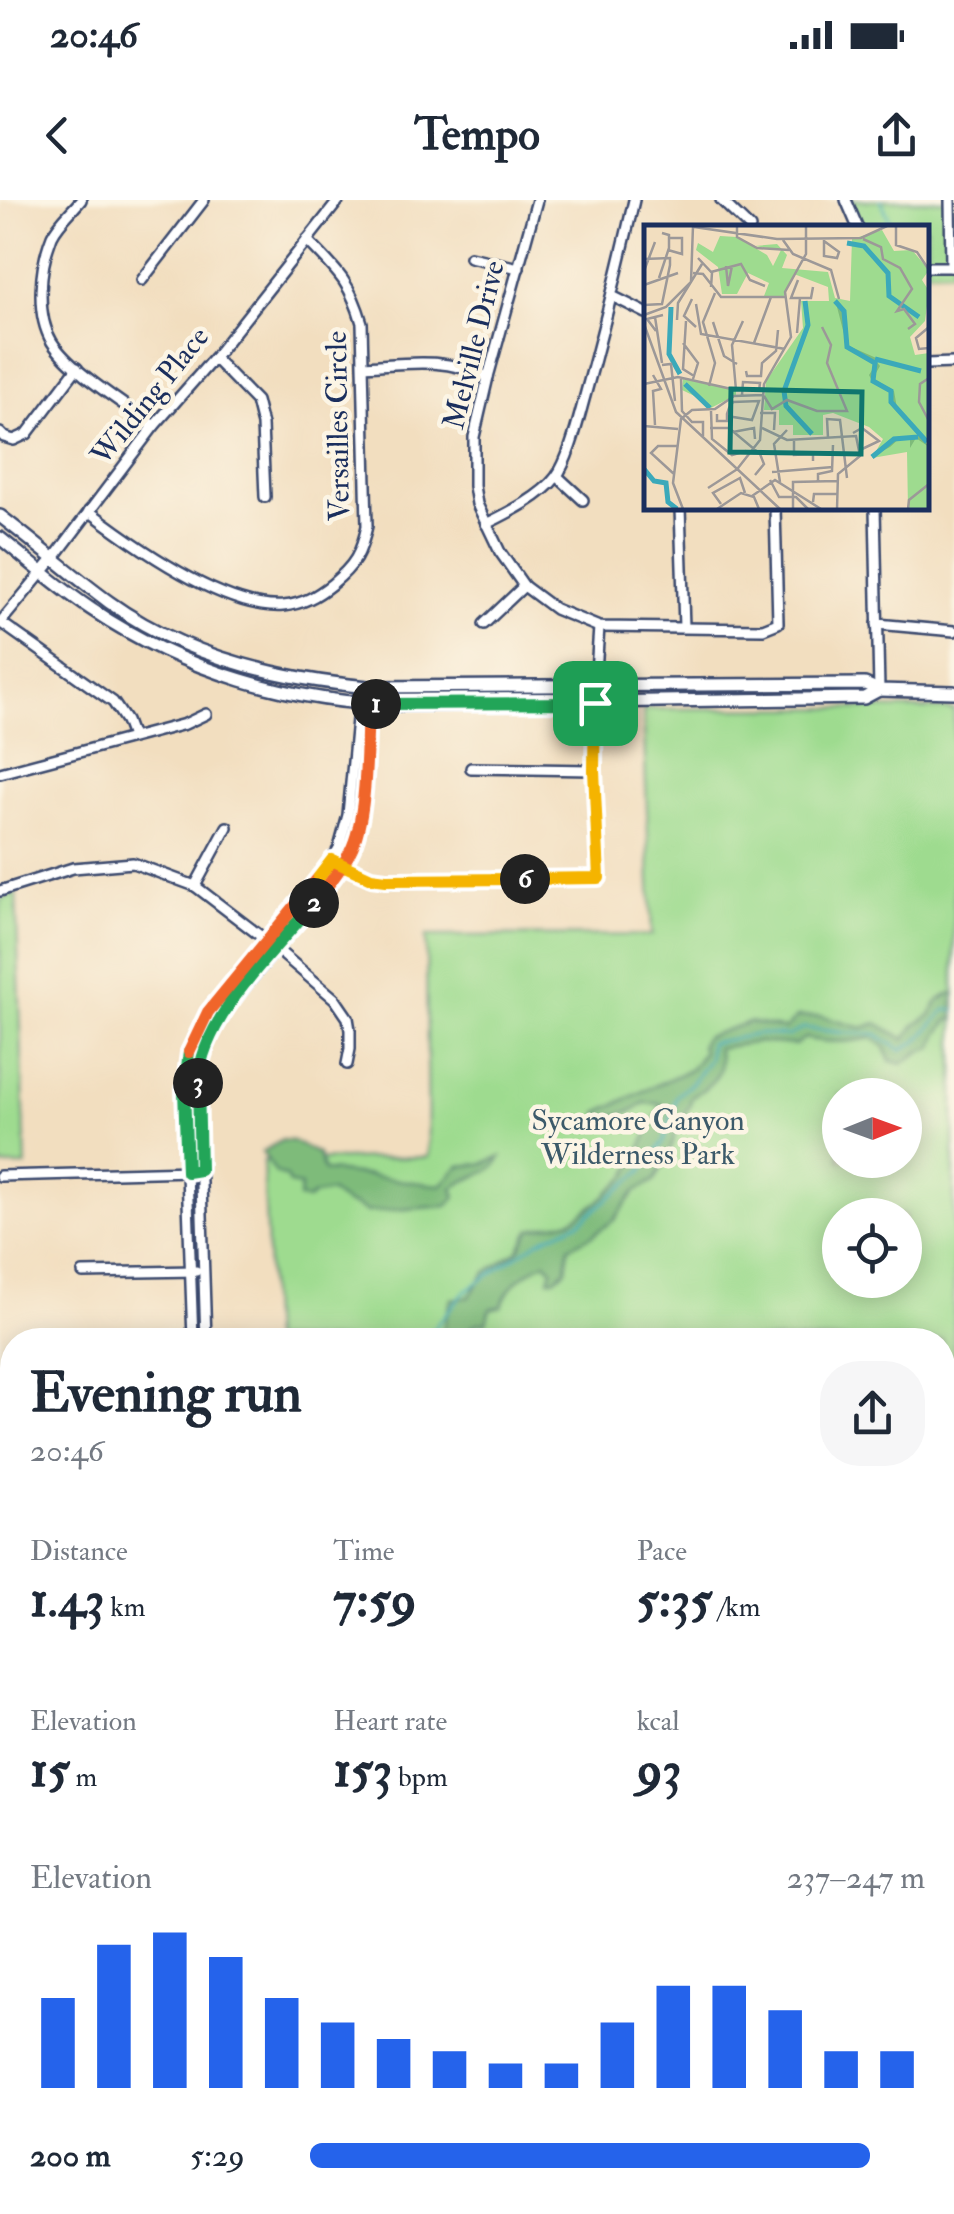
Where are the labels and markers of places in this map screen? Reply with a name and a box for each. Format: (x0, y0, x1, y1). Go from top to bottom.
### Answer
pin (553, 661, 638, 746)
pin: 1 (351, 679, 401, 729)
pin: 6 (500, 854, 550, 904)
pin: 2 (289, 878, 339, 928)
pin: 3 (173, 1058, 223, 1108)

